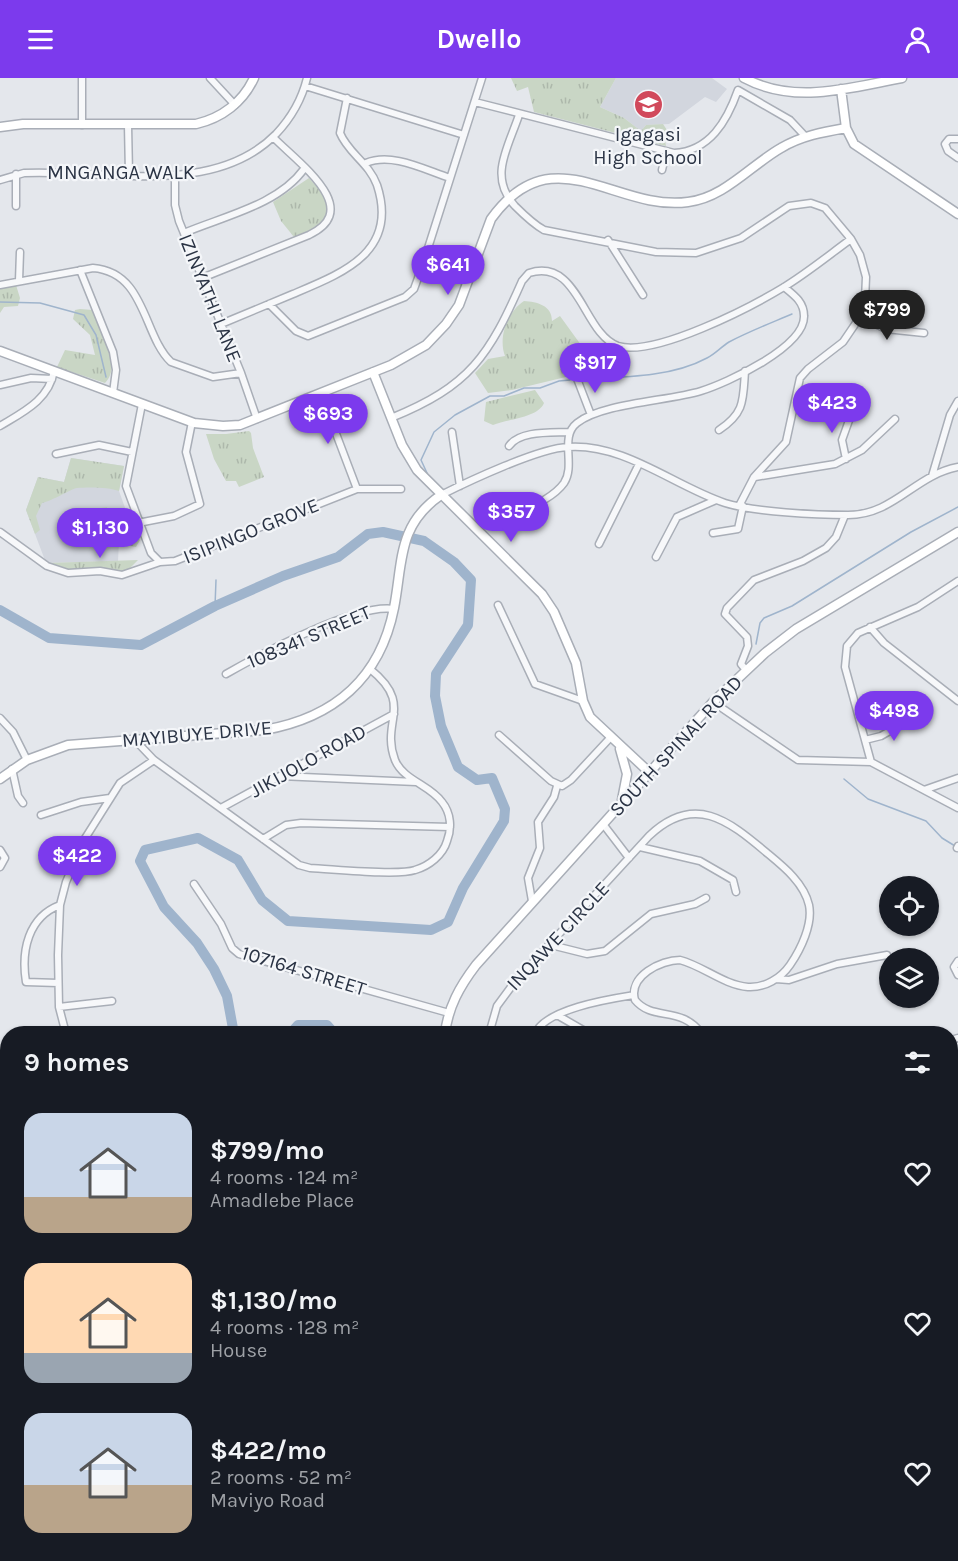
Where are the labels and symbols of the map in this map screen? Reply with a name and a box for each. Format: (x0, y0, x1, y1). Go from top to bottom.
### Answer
school or university icon: Igagasi High School (632, 88, 664, 120)
place label: Igagasi High School (593, 123, 703, 169)
street label: MNGANGA WALK (47, 161, 195, 184)
street label: IZINYATHI LANE (174, 230, 246, 366)
pin: $641 (412, 245, 484, 296)
pin: $799 (851, 290, 923, 341)
pin: $917 (559, 343, 631, 394)
pin: $423 (796, 383, 868, 434)
pin: $693 (292, 394, 364, 445)
pin: $357 (475, 492, 547, 543)
street label: ISIPINGO GROVE (180, 493, 322, 569)
pin: $1,130 (51, 508, 149, 559)
street label: 108341 STREET (244, 601, 374, 673)
street label: SOUTH SPINAL ROAD (605, 671, 747, 821)
pin: $498 (858, 691, 930, 742)
street label: MAYIBUYE DRIVE (121, 716, 273, 752)
street label: JIKIJOLO ROAD (246, 720, 370, 802)
pin: $422 (41, 836, 113, 887)
street label: INQAWE CIRCLE (502, 877, 614, 995)
street label: 107164 STREET (239, 941, 369, 1001)

